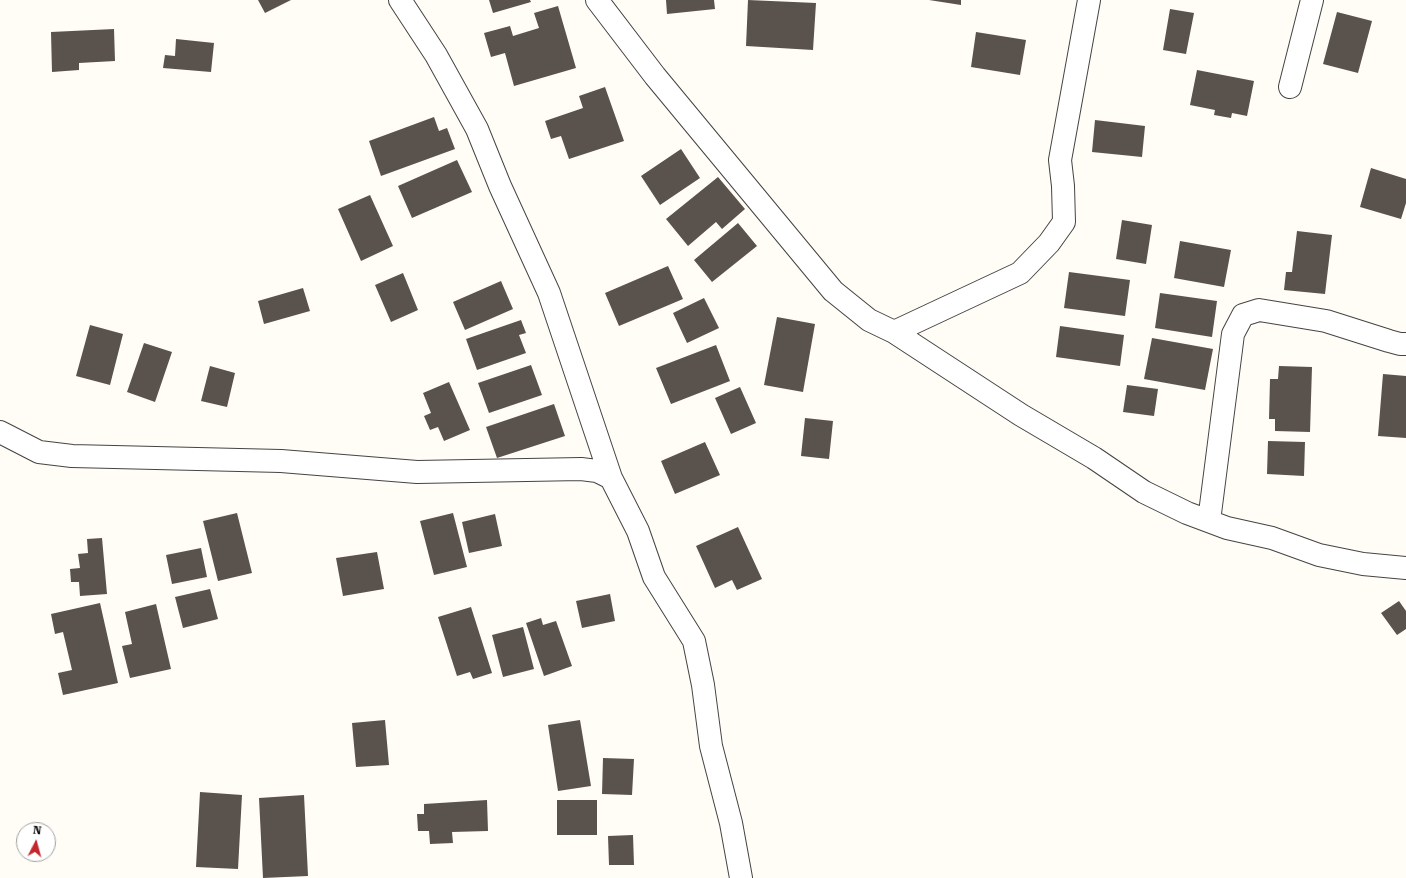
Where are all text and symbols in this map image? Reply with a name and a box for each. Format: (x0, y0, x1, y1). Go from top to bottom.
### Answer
north arrow (16, 822, 56, 862)
text: N (32, 824, 42, 837)

